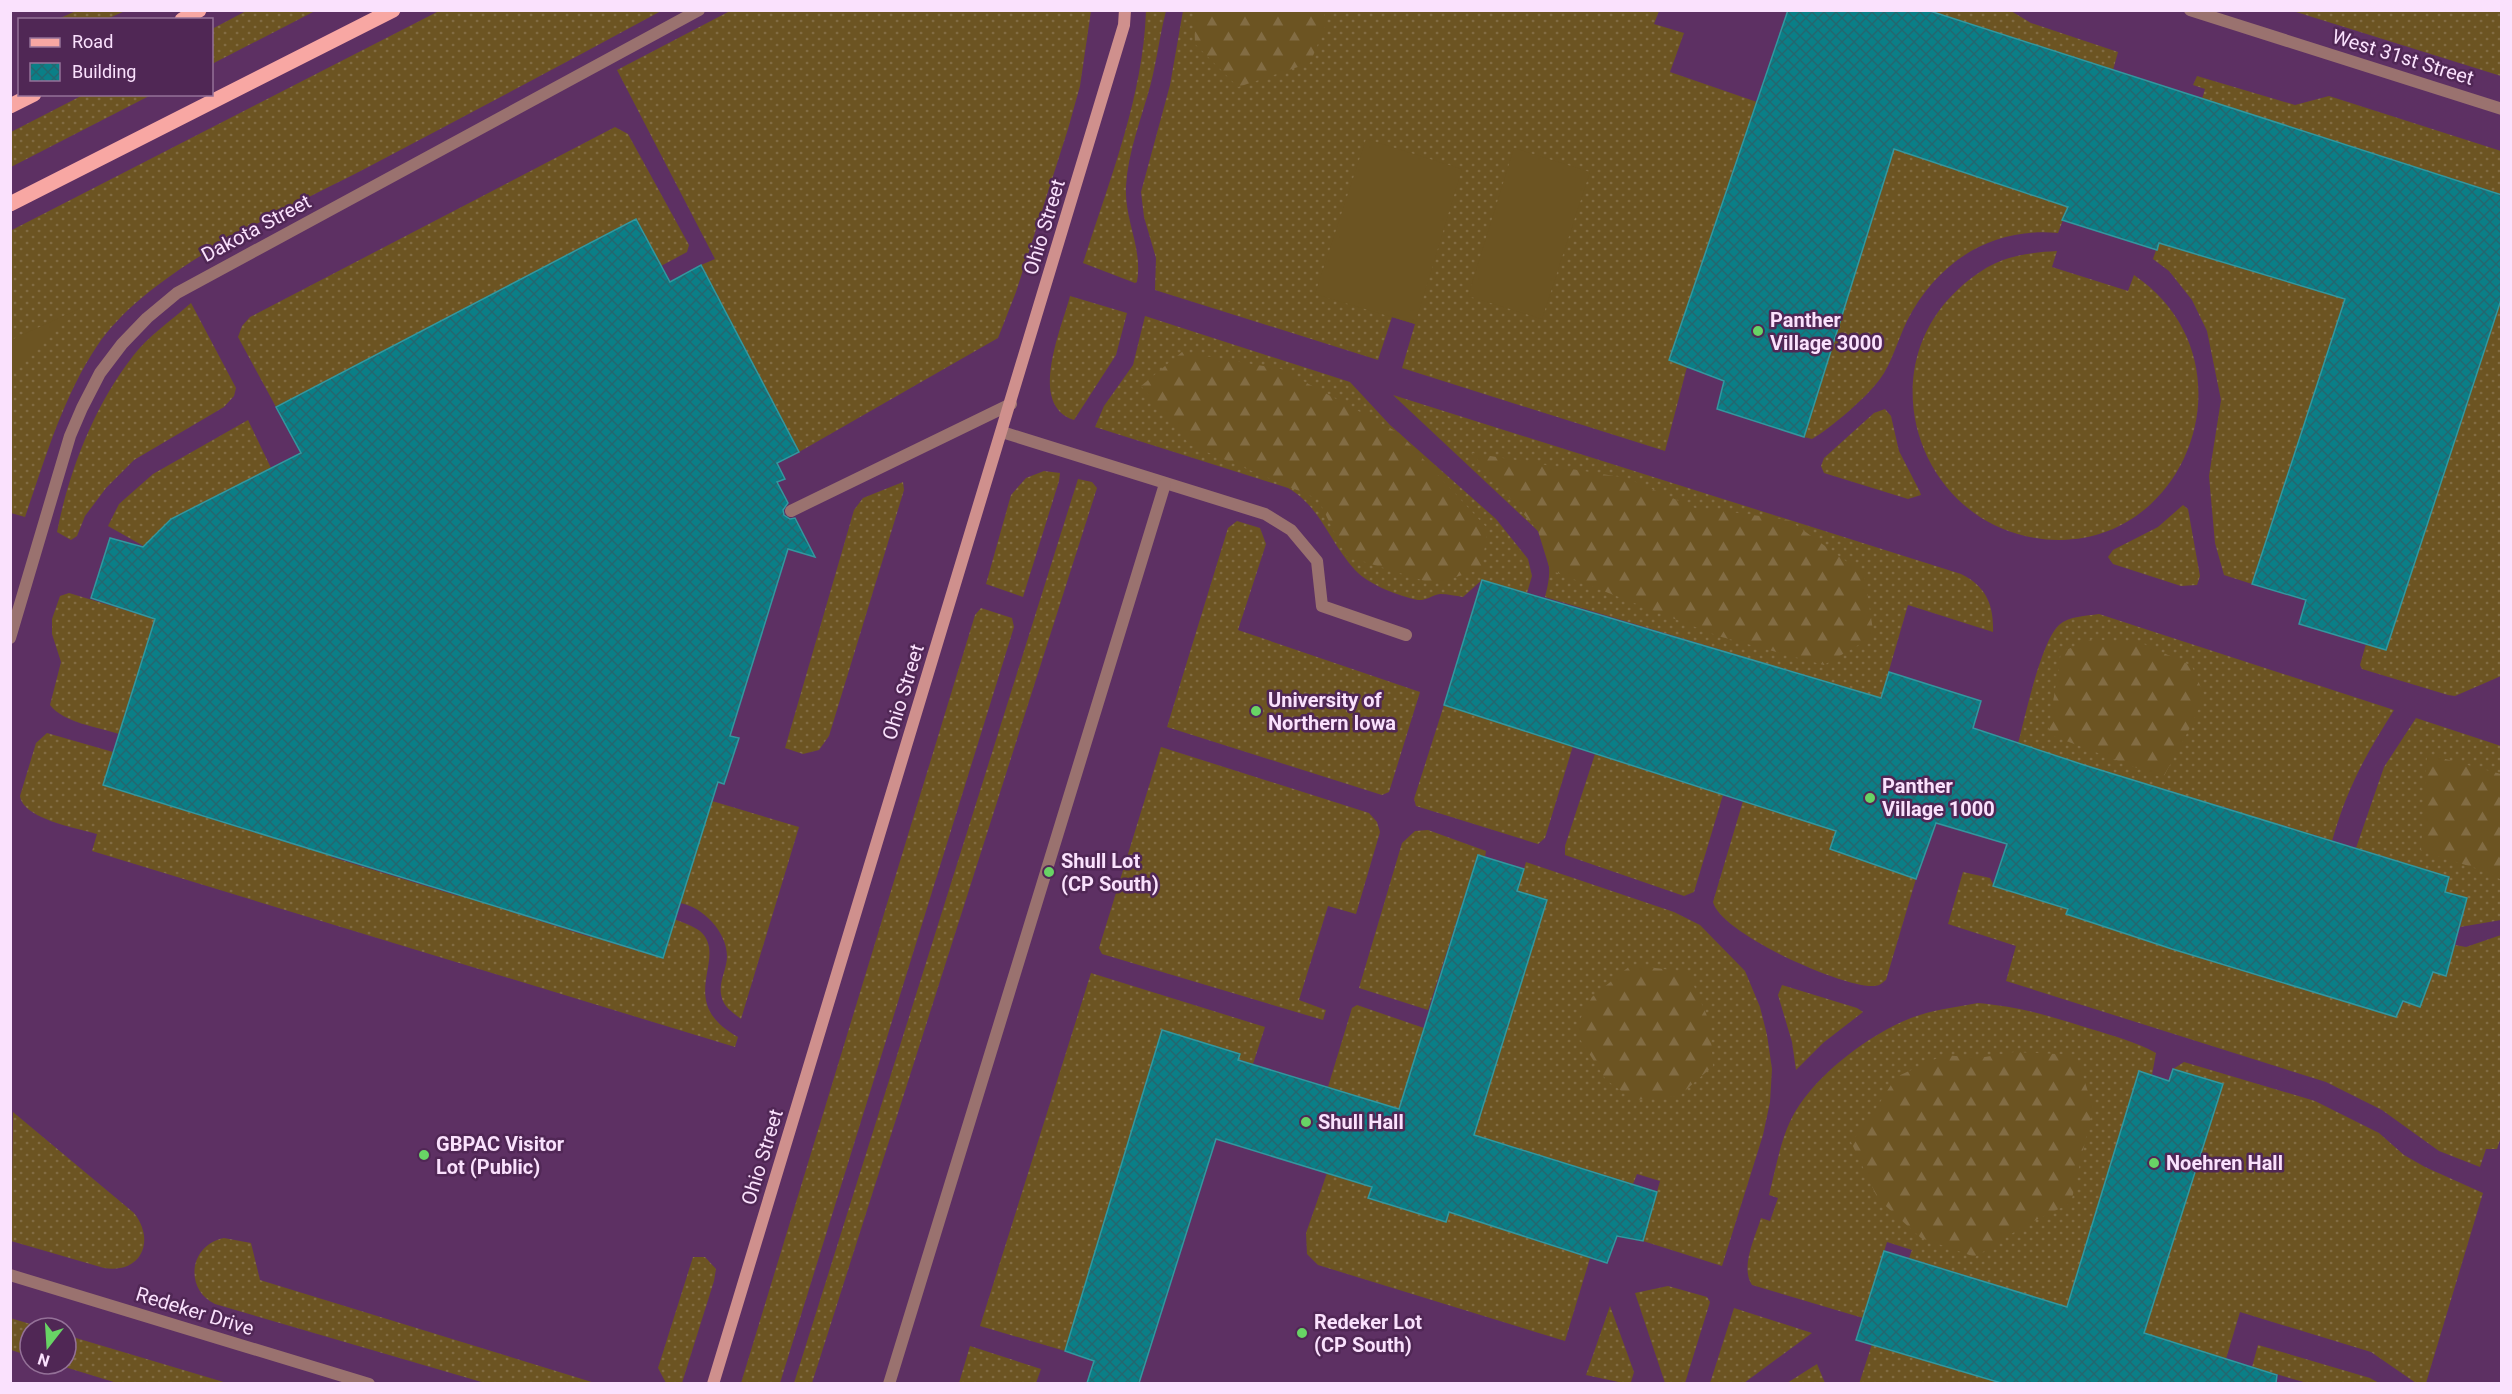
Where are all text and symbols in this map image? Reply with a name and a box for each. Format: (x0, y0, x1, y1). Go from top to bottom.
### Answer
legend (18, 18, 213, 96)
street label: West 31st Street (2329, 24, 2477, 90)
text: Road (72, 31, 113, 52)
text: Building (72, 61, 136, 82)
street label: Ohio Street (1018, 176, 1070, 278)
street label: Dakota Street (197, 189, 315, 267)
place label: Panther Village 3000 (1770, 308, 1883, 355)
marker: Panther Village 3000 (1751, 324, 1765, 338)
street label: Ohio Street (877, 641, 929, 743)
place label: University of Northern Iowa (1268, 688, 1396, 735)
marker: University of Northern Iowa (1249, 704, 1263, 718)
place label: Panther Village 1000 (1882, 774, 1995, 821)
marker: Panther Village 1000 (1863, 791, 1877, 805)
place label: Shull Lot (CP South) (1061, 849, 1159, 896)
marker: Shull Lot (CP South) (1042, 865, 1056, 879)
street label: Ohio Street (736, 1106, 788, 1208)
place label: Shull Hall (1318, 1110, 1404, 1134)
marker: Shull Hall (1299, 1115, 1313, 1129)
place label: GBPAC Visitor Lot (Public) (436, 1132, 565, 1179)
marker: GBPAC Visitor Lot (Public) (417, 1148, 431, 1162)
place label: Noehren Hall (2166, 1151, 2283, 1175)
marker: Noehren Hall (2147, 1156, 2161, 1170)
street label: Redeker Drive (133, 1282, 257, 1340)
place label: Redeker Lot (CP South) (1314, 1310, 1422, 1357)
north arrow (18, 1316, 78, 1376)
marker: Redeker Lot (CP South) (1295, 1326, 1309, 1340)
text: N (36, 1349, 52, 1371)

